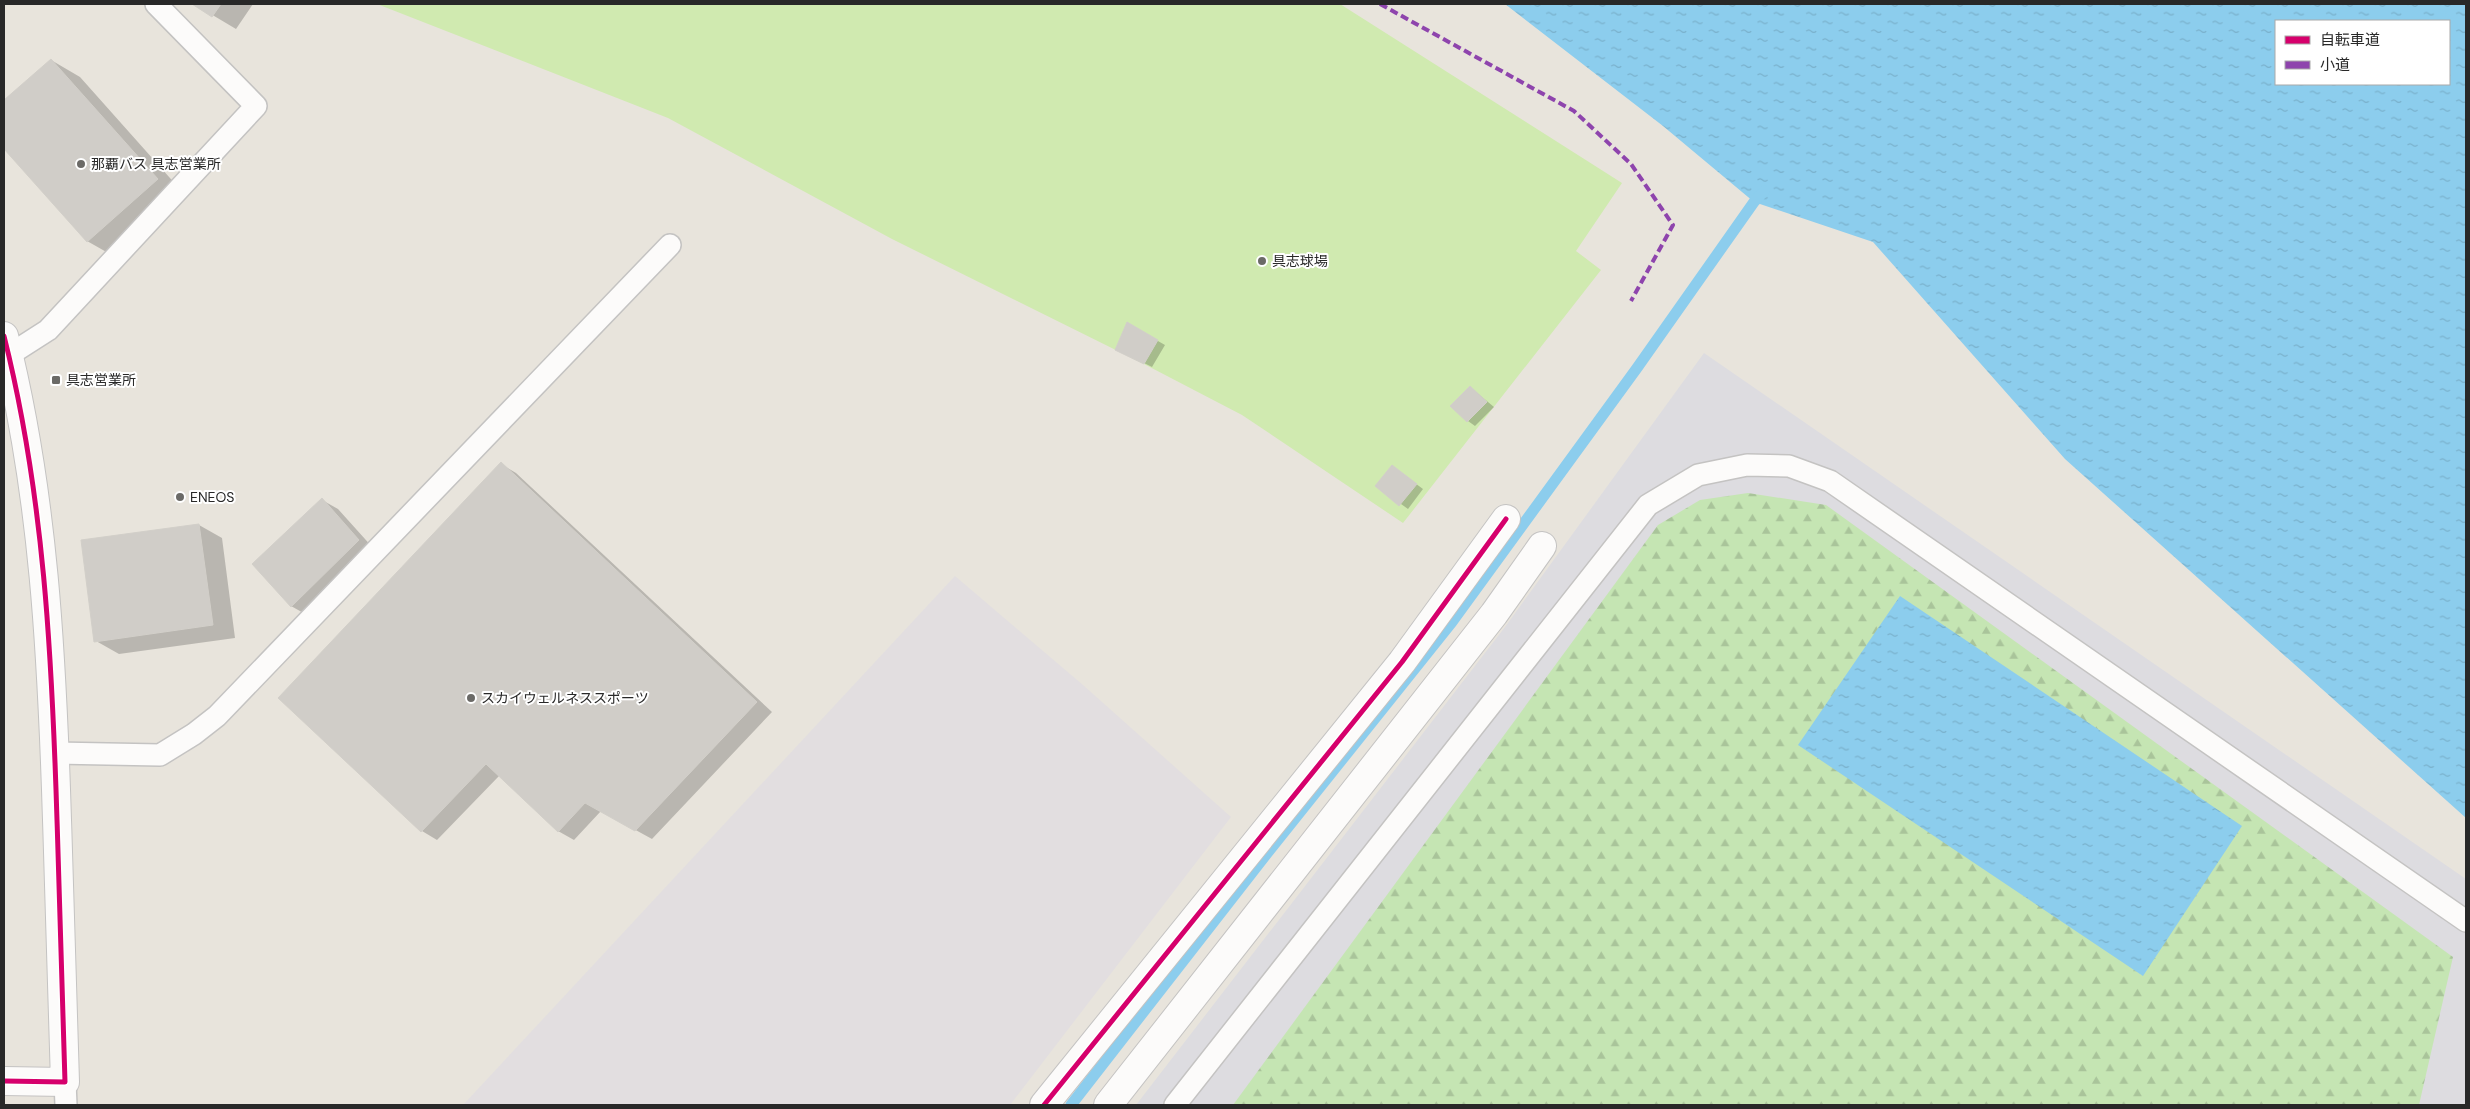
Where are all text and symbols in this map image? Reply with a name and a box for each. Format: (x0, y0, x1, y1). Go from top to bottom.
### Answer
legend (2275, 20, 2450, 85)
text: 自転車道 (2320, 30, 2380, 50)
text: 小道 (2320, 55, 2350, 75)
place label: 那覇バス 具志営業所 (91, 155, 221, 173)
marker: 那覇バス 具志営業所 (75, 158, 87, 170)
place label: 具志球場 (1272, 252, 1328, 270)
marker: 具志球場 (1256, 255, 1268, 267)
place label: 具志営業所 (66, 371, 136, 389)
marker: 具志営業所 (50, 374, 62, 386)
place label: ENEOS (190, 488, 234, 506)
marker: ENEOS (174, 491, 186, 503)
place label: スカイウェルネススポーツ (481, 689, 649, 707)
marker: スカイウェルネススポーツ (465, 692, 477, 704)

